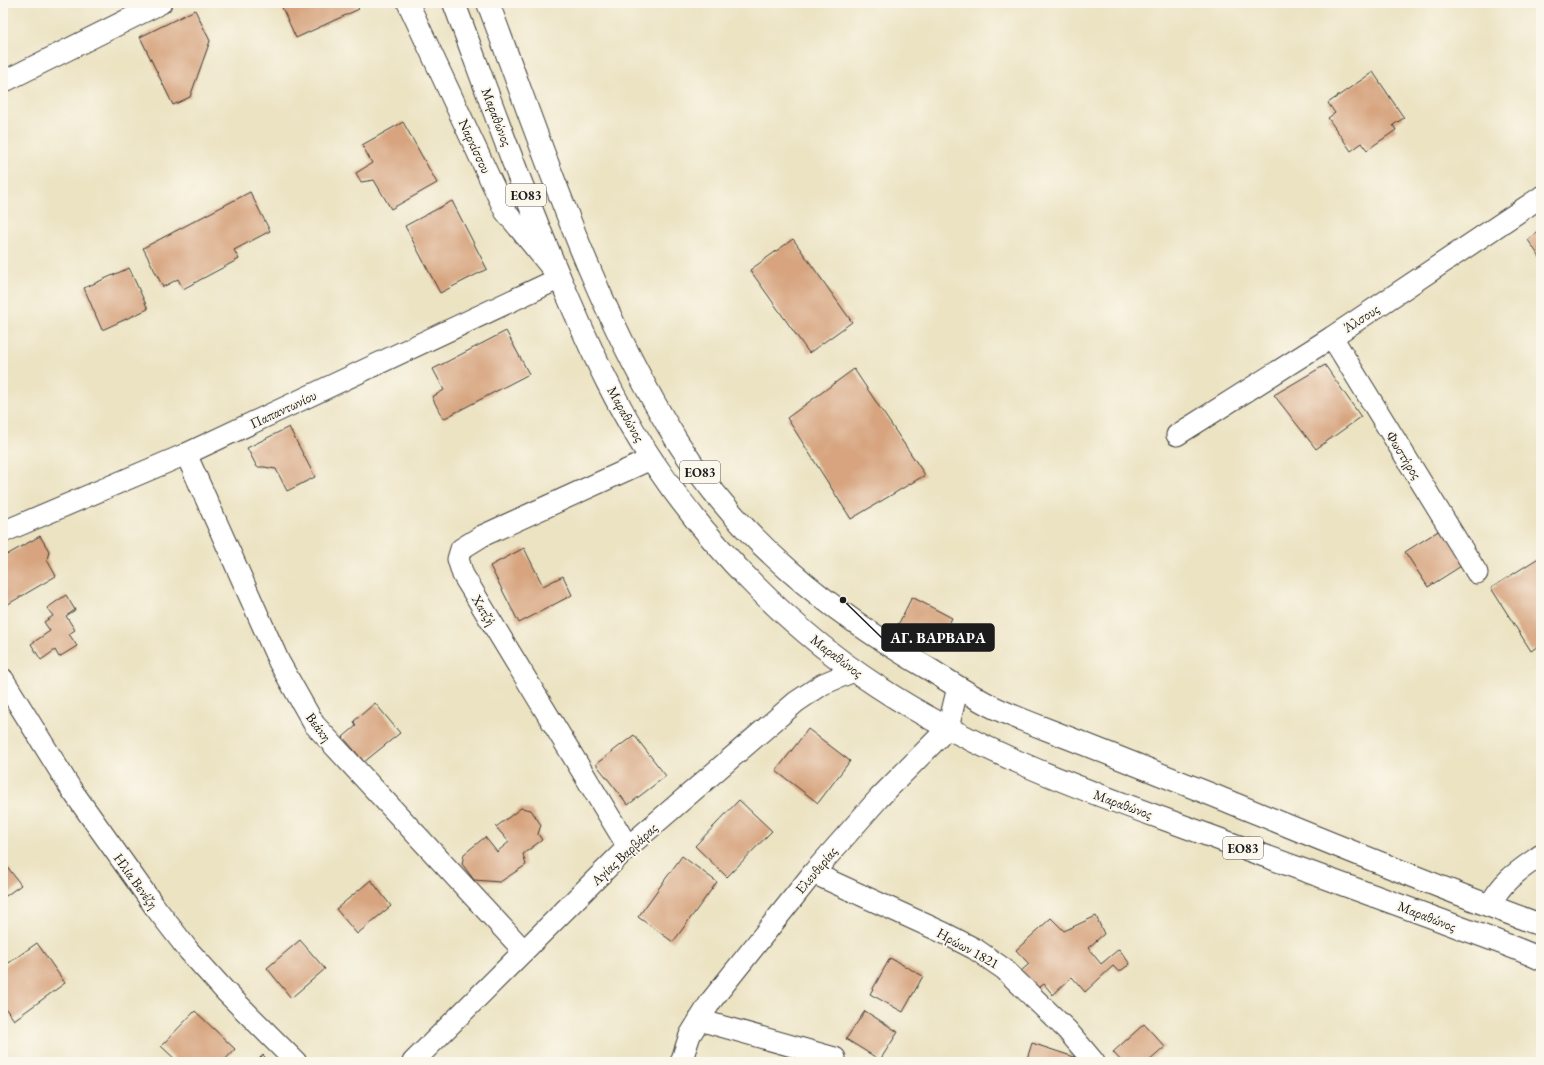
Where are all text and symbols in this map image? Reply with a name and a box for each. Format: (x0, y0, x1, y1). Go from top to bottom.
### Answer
street label: Μαραθώνος (478, 85, 516, 149)
street label: Ναρκίσσου (455, 116, 495, 176)
road number: ΕΟ83 (506, 184, 546, 206)
street label: Άλσους (1339, 300, 1383, 337)
street label: Μαραθώνος (603, 383, 649, 445)
street label: Παπαντωνίου (247, 386, 319, 432)
street label: Φωστήρος (1382, 428, 1426, 483)
road number: ΕΟ83 (680, 461, 720, 483)
street label: Χατζή (467, 590, 500, 629)
callout: ΑΓ. ΒΑΡΒΑΡΑ (882, 624, 994, 651)
text: ΑΓ. ΒΑΡΒΑΡΑ (889, 628, 986, 647)
street label: Μαραθώνος (807, 630, 867, 682)
street label: Βεάκη (302, 709, 336, 745)
street label: Μαραθώνος (1091, 785, 1155, 823)
street label: Αγίας Βαρβάρας (586, 819, 661, 890)
road number: ΕΟ83 (1223, 837, 1263, 859)
street label: Ελευθερίας (791, 843, 841, 897)
street label: Ηλία Βενέζη (110, 850, 162, 912)
street label: Μαραθώνος (1395, 897, 1459, 935)
street label: Ηρώων 1821 (934, 924, 1002, 972)

